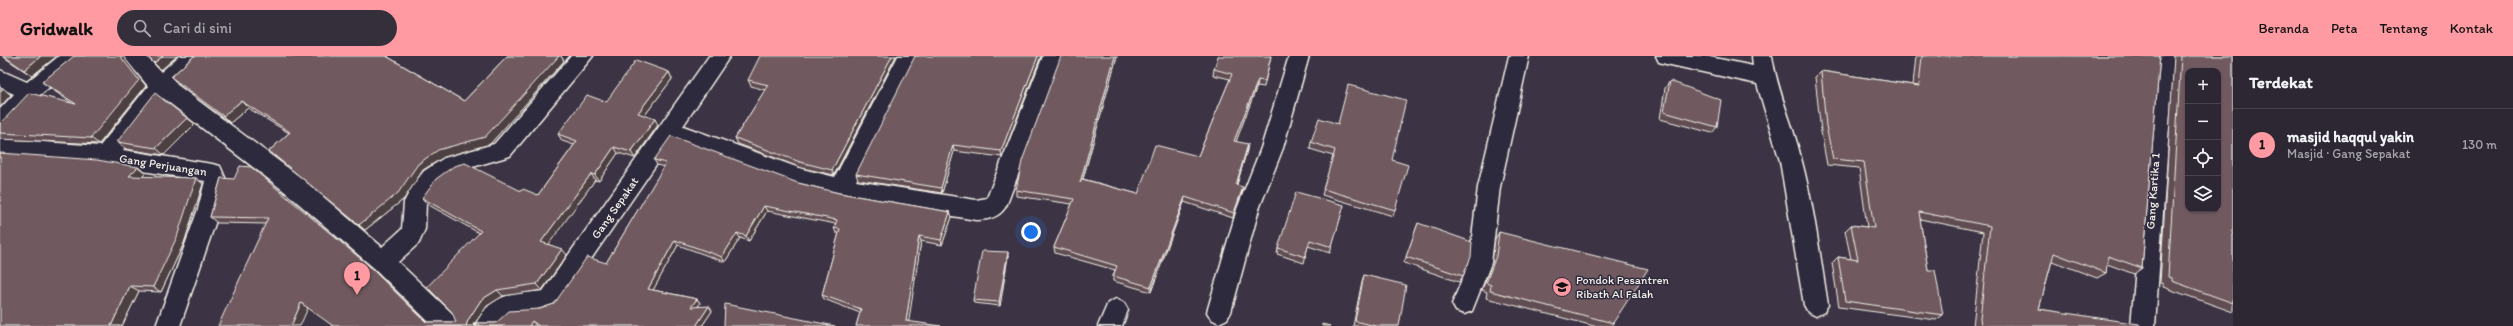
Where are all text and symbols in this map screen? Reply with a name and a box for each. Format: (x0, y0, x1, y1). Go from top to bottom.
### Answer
search box (117, 10, 397, 46)
text: Gridwalk (20, 17, 93, 40)
icon: search (131, 17, 153, 39)
text: Cari di sini (163, 19, 232, 37)
text: Beranda (2258, 20, 2309, 37)
text: Peta (2331, 20, 2357, 37)
text: Tentang (2379, 20, 2428, 37)
text: Kontak (2450, 20, 2493, 37)
map controls (2185, 68, 2221, 212)
button: + (2185, 68, 2221, 104)
text: Terdekat (2249, 72, 2313, 92)
button: − (2185, 104, 2221, 140)
text: masjid haqqul yakin (2287, 128, 2414, 146)
text: 1 (2259, 137, 2265, 152)
text: 130 m (2462, 137, 2497, 152)
button: locate (2185, 140, 2221, 176)
text: Masjid · Gang Sepakat (2287, 146, 2410, 161)
street label: Gang Perjuangan (118, 151, 208, 179)
street label: Gang Kartika 1 (2143, 152, 2163, 230)
street label: Gang Sepakat (589, 174, 642, 242)
button: layers (2185, 176, 2221, 212)
your location (1021, 222, 1041, 242)
pin: 1 (344, 262, 370, 295)
place label: Pondok Pesantren Ribath Al Falah (1576, 273, 1669, 301)
school or university icon: Pondok Pesantren Ribath Al Falah (1551, 276, 1573, 298)

